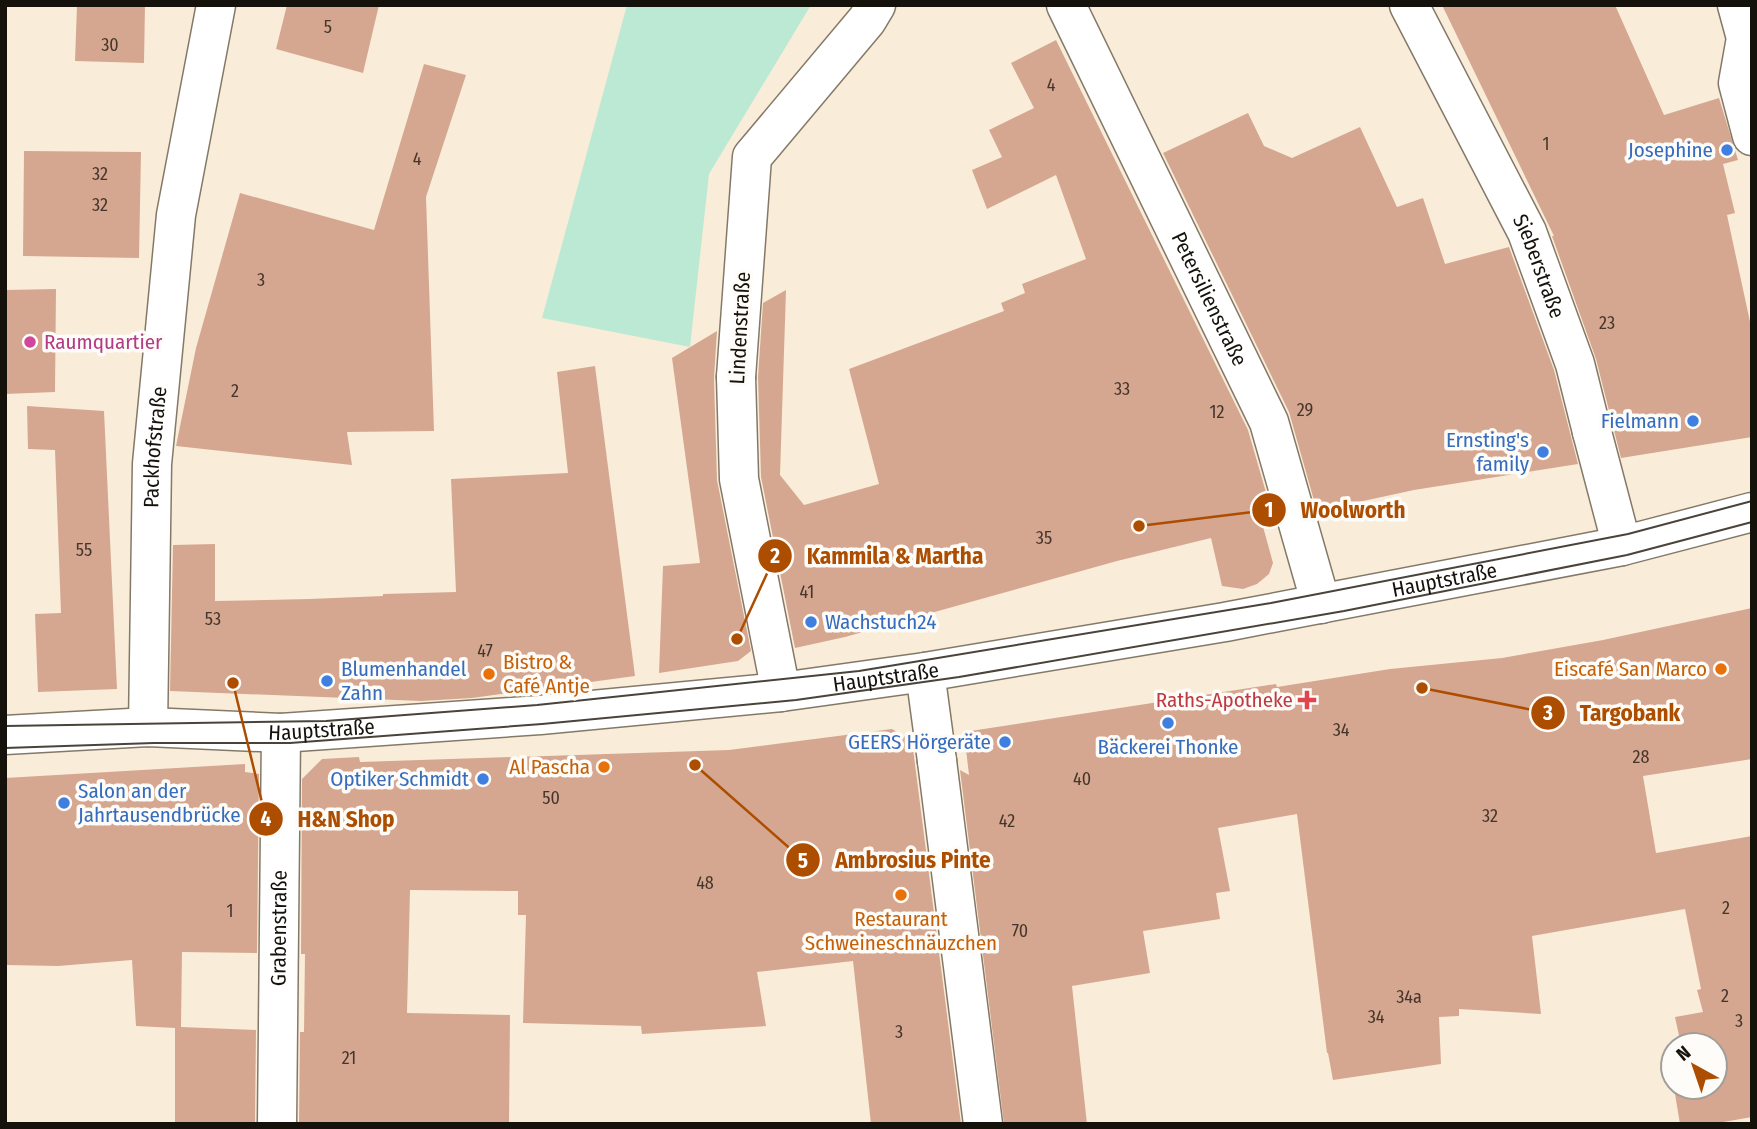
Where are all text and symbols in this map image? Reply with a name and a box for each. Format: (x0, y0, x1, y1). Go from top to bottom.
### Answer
house number: 5 (324, 16, 332, 38)
house number: 30 (101, 34, 119, 56)
house number: 4 (1047, 74, 1056, 96)
house number: 1 (1542, 133, 1550, 155)
place label: Josephine (1628, 137, 1713, 163)
marker: Josephine (1719, 142, 1735, 158)
house number: 4 (413, 148, 422, 170)
house number: 32 (92, 163, 108, 185)
house number: 32 (92, 194, 108, 216)
street label: Sieberstraße (1507, 210, 1570, 322)
street label: Petersilienstraße (1166, 228, 1253, 370)
house number: 3 (257, 269, 265, 291)
street label: Lindenstraße (724, 271, 756, 385)
house number: 23 (1599, 312, 1615, 334)
place label: Raumquartier (44, 329, 163, 355)
marker: Raumquartier (22, 334, 38, 350)
house number: 33 (1114, 378, 1130, 400)
house number: 2 (231, 380, 239, 402)
street label: Packhofstraße (138, 385, 172, 508)
house number: 29 (1297, 399, 1313, 421)
house number: 12 (1210, 401, 1225, 423)
place label: Fielmann (1601, 408, 1679, 434)
marker: Fielmann (1685, 413, 1701, 429)
place label: Ernsting's family (1446, 427, 1530, 477)
marker: Ernsting's family (1535, 444, 1551, 460)
callout: Woolworth (1251, 488, 1419, 532)
text: Woolworth (1300, 496, 1406, 524)
text: 1 (1265, 497, 1273, 523)
house number: 35 (1036, 527, 1052, 549)
callout: Kammila & Martha (757, 534, 997, 578)
house number: 55 (76, 539, 92, 561)
text: Kammila & Martha (807, 542, 983, 570)
text: 2 (769, 543, 780, 569)
street label: Hauptstraße (1390, 557, 1499, 603)
house number: 41 (800, 581, 814, 603)
house number: 53 (205, 608, 221, 630)
place label: Wachstuch24 (825, 609, 936, 635)
marker: Wachstuch24 (803, 614, 819, 630)
house number: 47 (477, 640, 493, 662)
place label: Bistro & Café Antje (503, 649, 590, 699)
place label: Blumenhandel Zahn (341, 656, 467, 706)
place label: Eiscafé San Marco (1554, 656, 1707, 682)
street label: Hauptstraße (831, 657, 941, 698)
marker: Eiscafé San Marco (1713, 661, 1729, 677)
marker: Bistro & Café Antje (481, 666, 497, 682)
marker: Blumenhandel Zahn (319, 673, 335, 689)
place label: Raths-Apotheke (1156, 687, 1293, 713)
callout: Targobank (1531, 691, 1694, 735)
marker: Raths-Apotheke (1299, 692, 1315, 708)
text: Targobank (1580, 699, 1681, 727)
text: 3 (1542, 700, 1553, 726)
street label: Hauptstraße (268, 714, 376, 746)
marker: Bäckerei Thonke (1160, 715, 1176, 731)
house number: 34 (1333, 719, 1350, 741)
place label: GEERS Hörgeräte (848, 729, 991, 755)
marker: GEERS Hörgeräte (997, 734, 1013, 750)
place label: Bäckerei Thonke (1098, 734, 1238, 760)
house number: 28 (1633, 746, 1649, 768)
place label: Al Pascha (509, 754, 590, 780)
marker: Al Pascha (596, 759, 612, 775)
place label: Optiker Schmidt (330, 766, 469, 792)
house number: 40 (1073, 768, 1091, 790)
marker: Optiker Schmidt (475, 771, 491, 787)
place label: Salon an der Jahrtausendbrücke (78, 778, 241, 828)
house number: 50 (542, 787, 560, 809)
marker: Salon an der Jahrtausendbrücke (56, 795, 72, 811)
callout: H&N Shop (248, 797, 408, 841)
text: H&N Shop (297, 805, 395, 833)
house number: 32 (1482, 805, 1498, 827)
text: 4 (261, 806, 272, 832)
house number: 42 (999, 810, 1015, 832)
callout: Ambrosius Pinte (786, 838, 1004, 882)
text: Ambrosius Pinte (834, 846, 991, 874)
text: 5 (798, 848, 808, 874)
street label: Grabenstraße (265, 870, 293, 986)
house number: 48 (696, 872, 714, 894)
marker: Restaurant Schweineschnäuzchen (893, 887, 909, 903)
house number: 2 (1722, 897, 1730, 919)
house number: 1 (226, 900, 234, 922)
place label: Restaurant Schweineschnäuzchen (805, 906, 997, 956)
house number: 70 (1012, 920, 1028, 942)
house number: 2 (1721, 985, 1729, 1007)
house number: 34a (1396, 986, 1422, 1008)
house number: 34 (1368, 1006, 1385, 1028)
house number: 3 (1735, 1010, 1743, 1032)
house number: 3 (895, 1021, 903, 1043)
north arrow (1659, 1031, 1729, 1101)
text: N (1672, 1041, 1695, 1066)
house number: 21 (342, 1047, 356, 1069)

